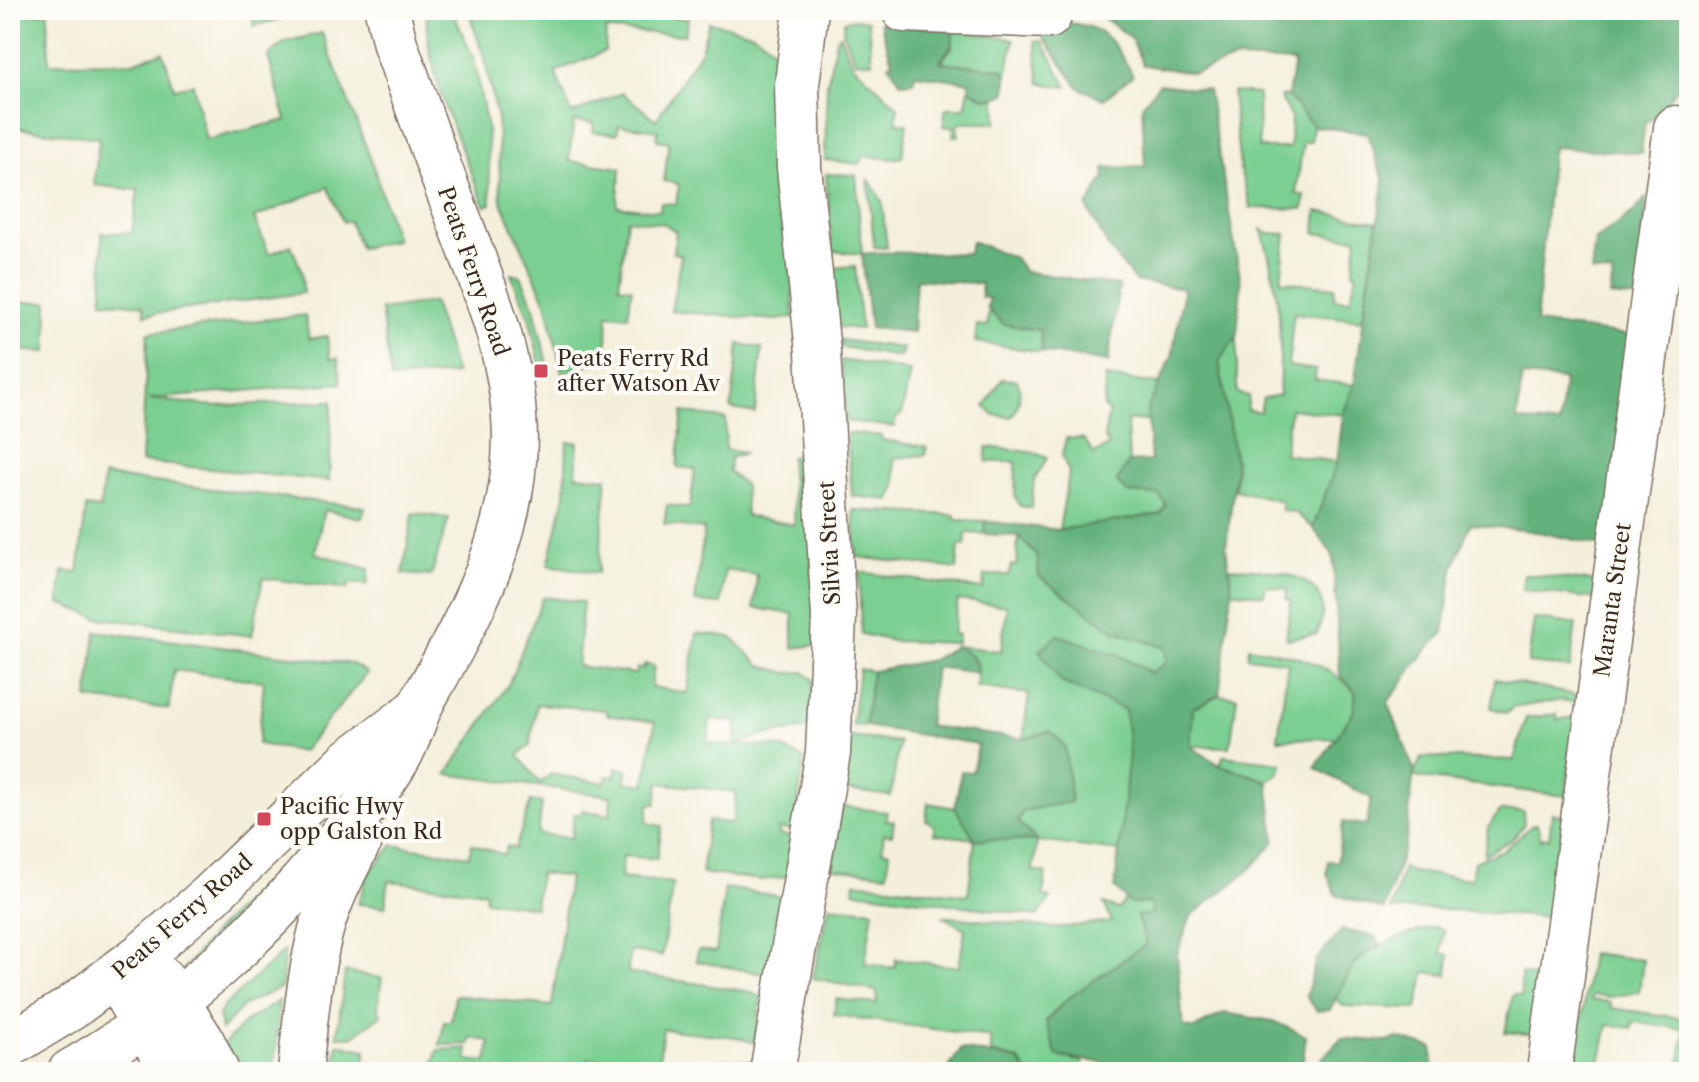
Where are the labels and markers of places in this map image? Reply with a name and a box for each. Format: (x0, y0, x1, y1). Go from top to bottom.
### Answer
place label: Peats Ferry Rd after Watson Av (557, 345, 721, 397)
marker: Peats Ferry Rd after Watson Av (532, 362, 550, 380)
place label: Pacific Hwy opp Galston Rd (280, 793, 442, 845)
marker: Pacific Hwy opp Galston Rd (255, 810, 273, 828)

